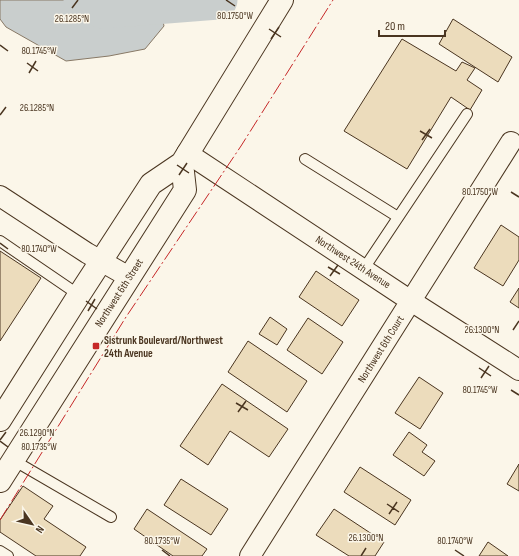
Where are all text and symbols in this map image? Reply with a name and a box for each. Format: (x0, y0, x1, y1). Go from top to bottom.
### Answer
text: 80.1750°W (217, 10, 253, 22)
scale bar (379, 12, 445, 38)
text: 26.1285°N (55, 13, 89, 25)
text: 20 m (385, 19, 405, 34)
text: 80.1745°W (21, 45, 57, 57)
text: 26.1285°N (20, 102, 54, 114)
text: 80.1750°W (462, 186, 498, 198)
street label: Northwest 24th Avenue (313, 233, 393, 291)
text: 80.1740°W (21, 243, 57, 255)
street label: Northwest 6th Street (92, 256, 146, 330)
street label: Northwest 6th Court (355, 312, 407, 385)
text: 26.1300°N (465, 324, 499, 336)
place label: Sistrunk Boulevard/Northwest 24th Avenue (104, 334, 223, 360)
marker: Sistrunk Boulevard/Northwest 24th Avenue (91, 341, 101, 351)
text: 80.1745°W (462, 384, 498, 396)
text: 26.1290°N (20, 427, 54, 439)
text: 80.1735°W (21, 441, 57, 453)
north arrow (12, 504, 52, 544)
text: N (33, 523, 47, 535)
text: 26.1300°N (349, 532, 383, 544)
text: 80.1735°W (144, 535, 180, 547)
text: 80.1740°W (437, 535, 473, 547)

